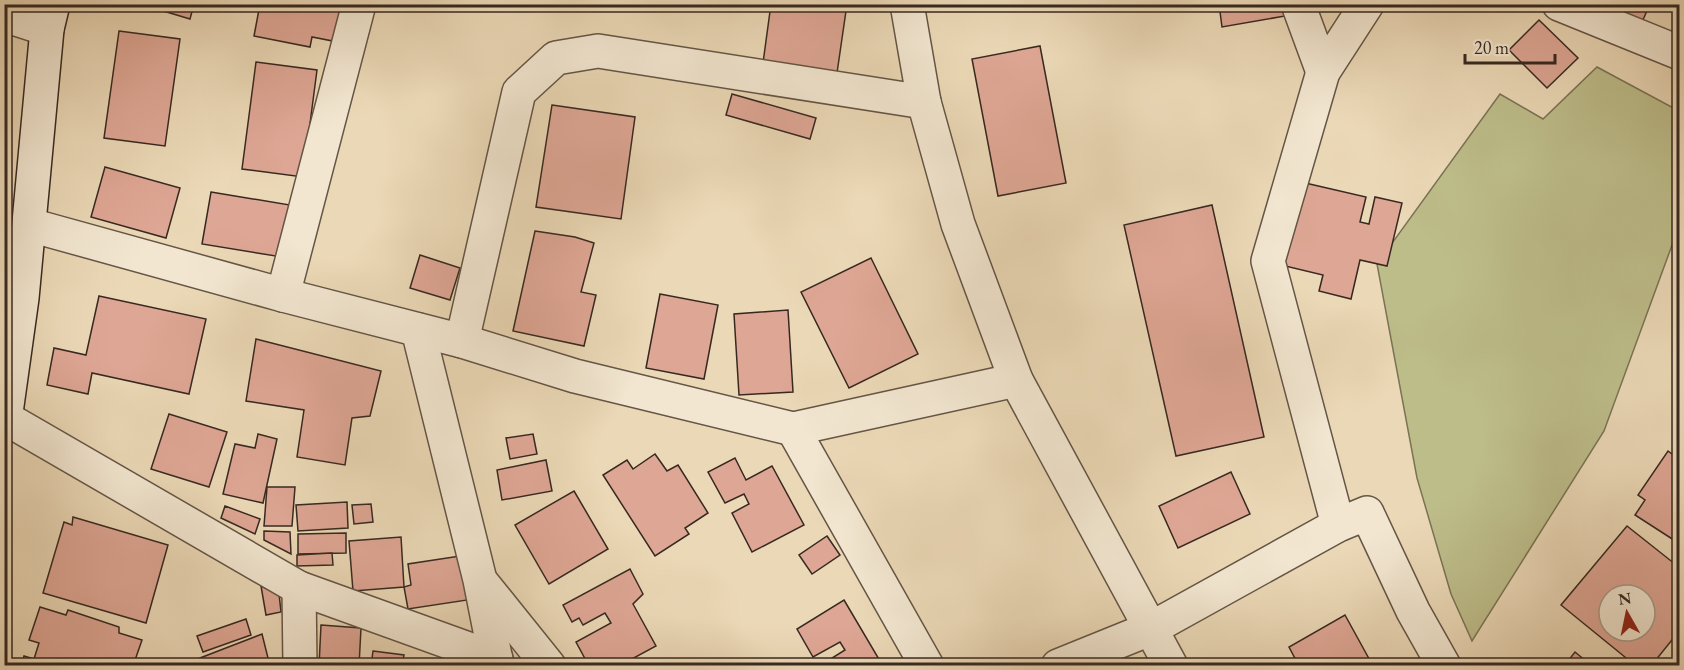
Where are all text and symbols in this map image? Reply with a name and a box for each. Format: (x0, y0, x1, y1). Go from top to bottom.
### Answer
scale bar (1465, 27, 1555, 65)
text: 20 m (1474, 36, 1509, 59)
north arrow (1597, 583, 1657, 643)
text: N (1617, 587, 1633, 610)

